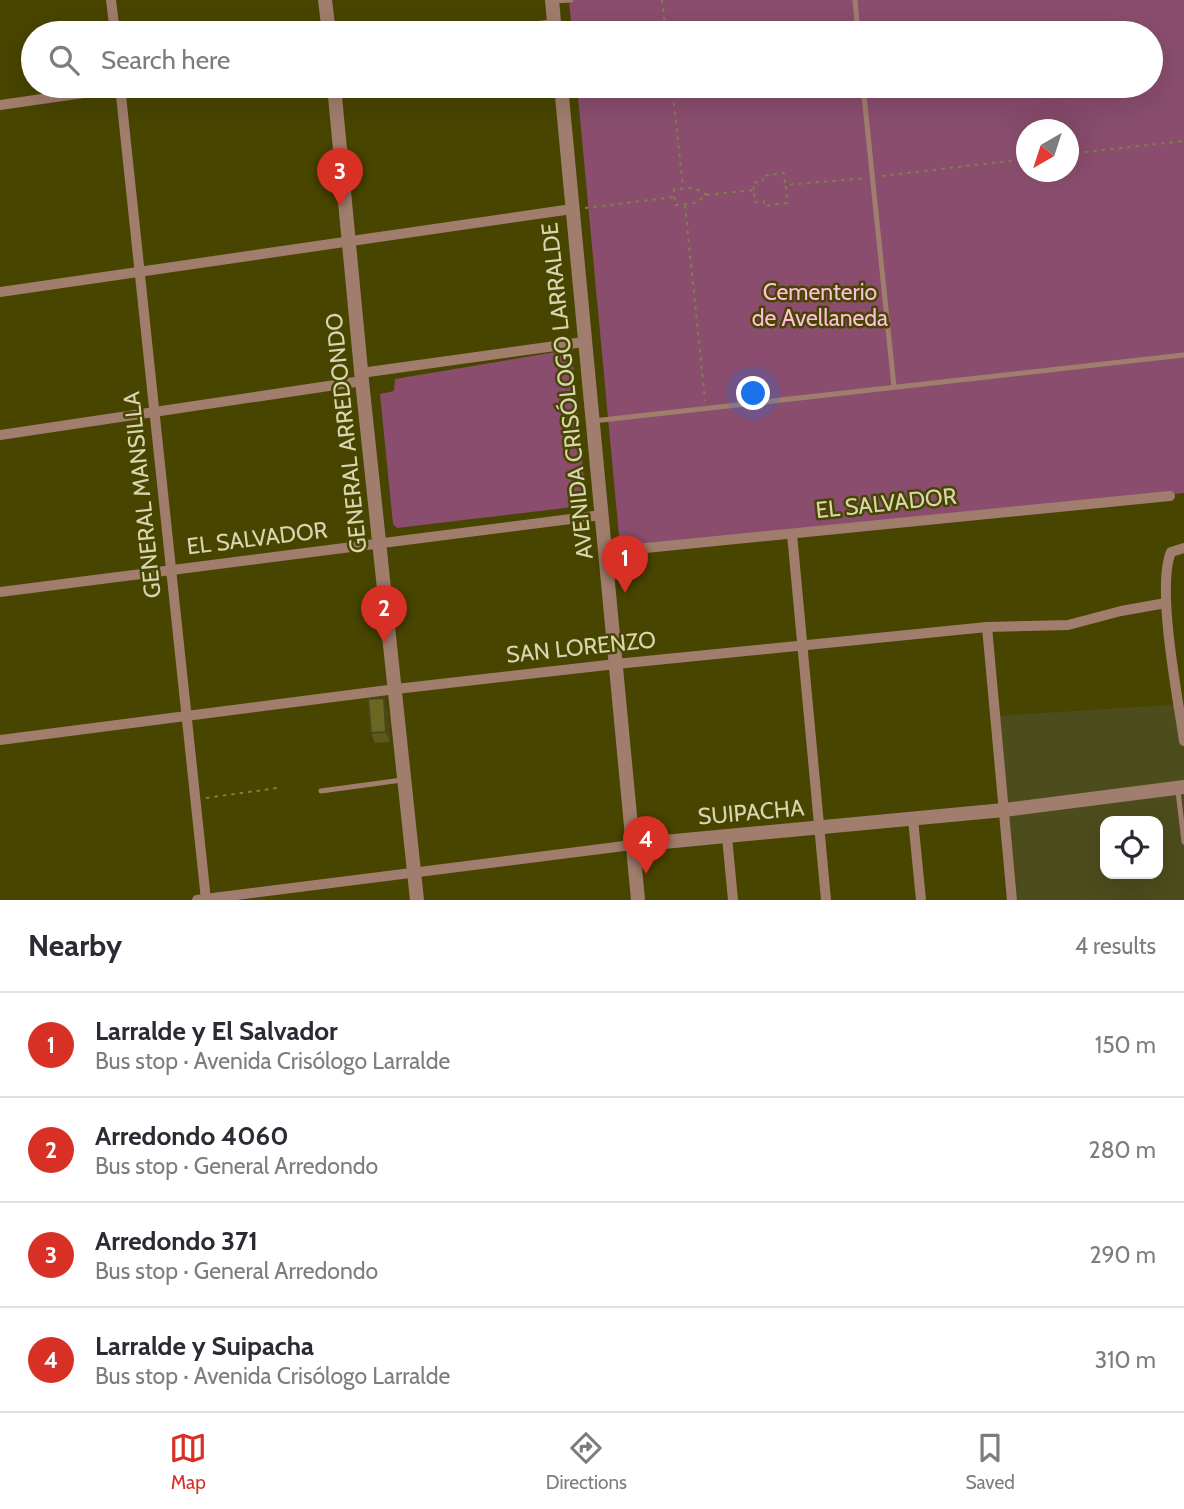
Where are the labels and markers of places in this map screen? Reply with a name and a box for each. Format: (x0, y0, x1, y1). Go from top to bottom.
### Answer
pin: 3 (317, 148, 363, 206)
pin: 1 (602, 535, 648, 593)
pin: 2 (361, 585, 407, 643)
pin: 4 (623, 816, 669, 874)

